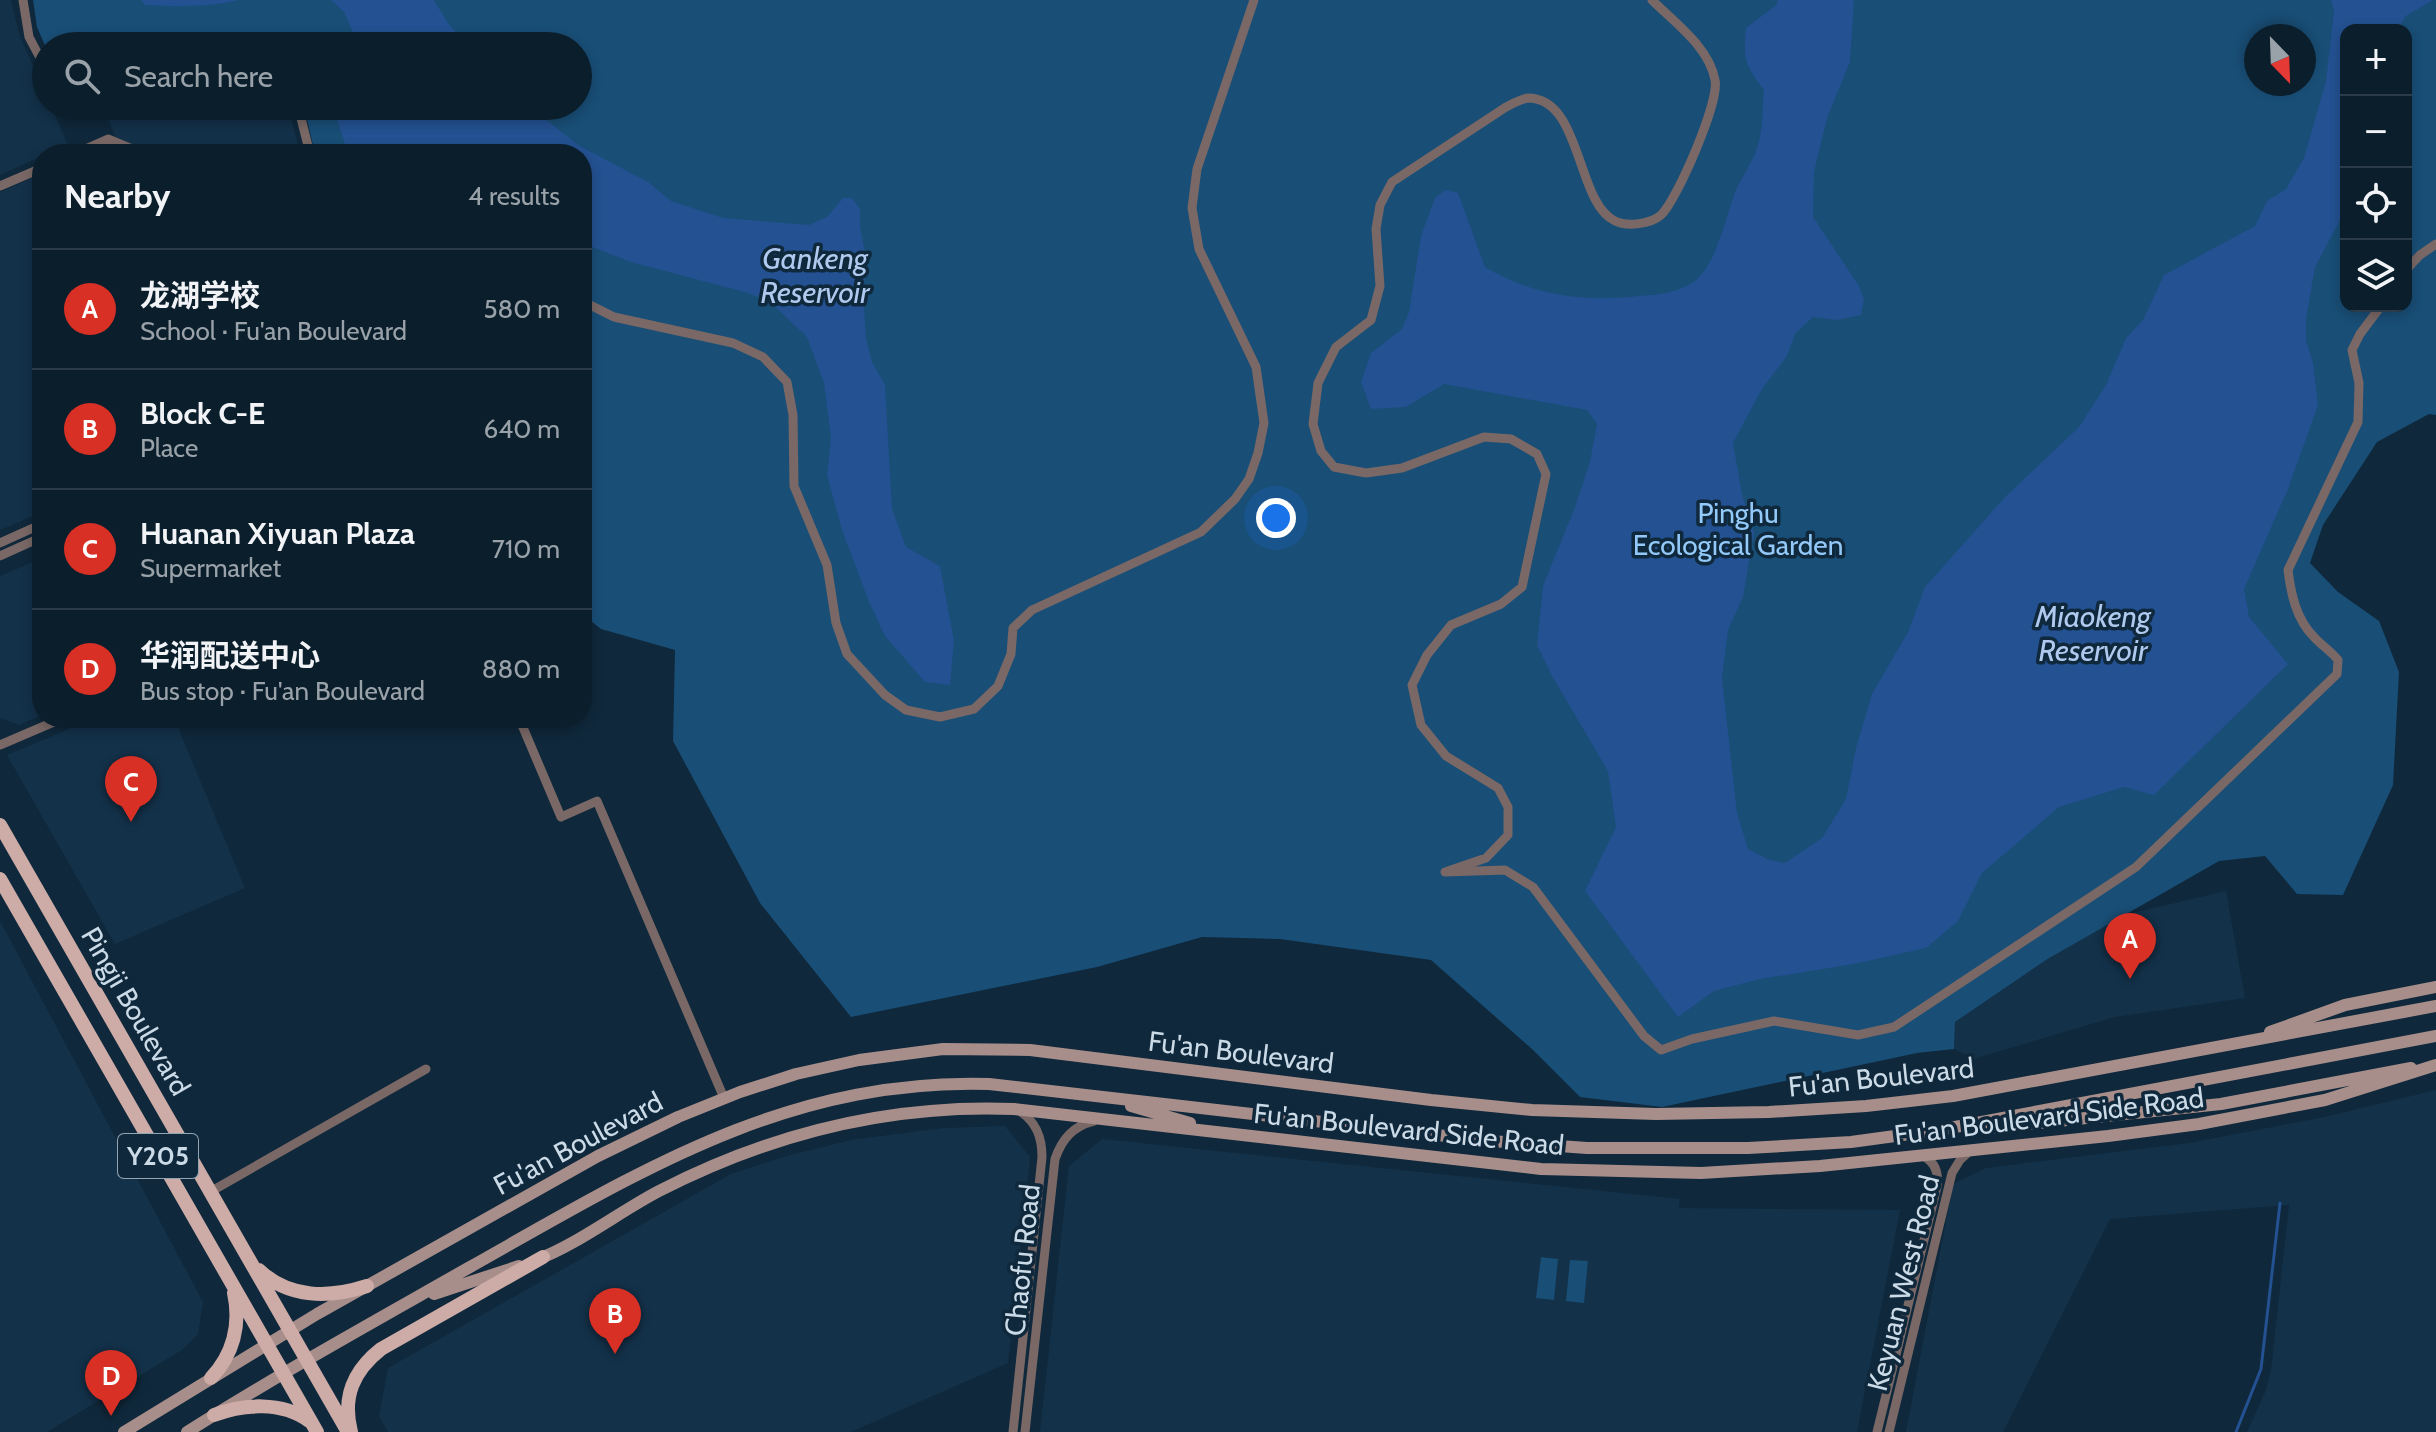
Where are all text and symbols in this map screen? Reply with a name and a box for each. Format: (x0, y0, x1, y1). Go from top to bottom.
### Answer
north arrow (2244, 24, 2316, 96)
map controls (2340, 24, 2412, 312)
button: + (2340, 24, 2412, 96)
search box (32, 32, 592, 120)
icon: search (60, 54, 104, 98)
text: Search here (124, 58, 273, 95)
button: − (2340, 96, 2412, 168)
button: locate (2340, 168, 2412, 240)
text: Nearby (64, 175, 171, 217)
text: 4 results (468, 180, 560, 212)
water label: Gankeng Reservoir (761, 240, 871, 311)
button: layers (2340, 240, 2412, 312)
text: 龙湖学校 (140, 277, 260, 314)
text: A (82, 293, 98, 325)
text: 580 m (483, 293, 560, 325)
text: School · Fu'an Boulevard (140, 315, 407, 347)
text: Block C-E (140, 395, 265, 432)
text: B (82, 413, 98, 445)
text: 640 m (483, 413, 560, 445)
text: Place (140, 432, 198, 464)
park label: Pinghu Ecological Garden (1633, 496, 1843, 562)
your location (1256, 498, 1296, 538)
text: Huanan Xiyuan Plaza (140, 515, 415, 552)
text: C (82, 533, 98, 565)
text: 710 m (492, 533, 560, 565)
text: Supermarket (140, 552, 281, 584)
water label: Miaokeng Reservoir (2034, 598, 2152, 669)
text: 华润配送中心 (140, 637, 320, 674)
text: D (81, 653, 99, 685)
text: 880 m (482, 653, 560, 685)
text: Bus stop · Fu'an Boulevard (140, 675, 425, 707)
pin: C (105, 756, 157, 822)
pin: A (2104, 913, 2156, 979)
street label: Pingji Boulevard (74, 921, 198, 1101)
street label: Fu'an Boulevard (1146, 1024, 1336, 1080)
street label: Fu'an Boulevard (1786, 1050, 1976, 1104)
street label: Fu'an Boulevard Side Road (1892, 1080, 2206, 1152)
street label: Fu'an Boulevard (488, 1084, 668, 1202)
street label: Fu'an Boulevard Side Road (1252, 1096, 1566, 1162)
road number: Y205 (118, 1134, 198, 1178)
street label: Keyuan West Road (1860, 1172, 1946, 1394)
street label: Chaofu Road (997, 1183, 1047, 1337)
pin: B (589, 1288, 641, 1354)
pin: D (85, 1350, 137, 1416)

